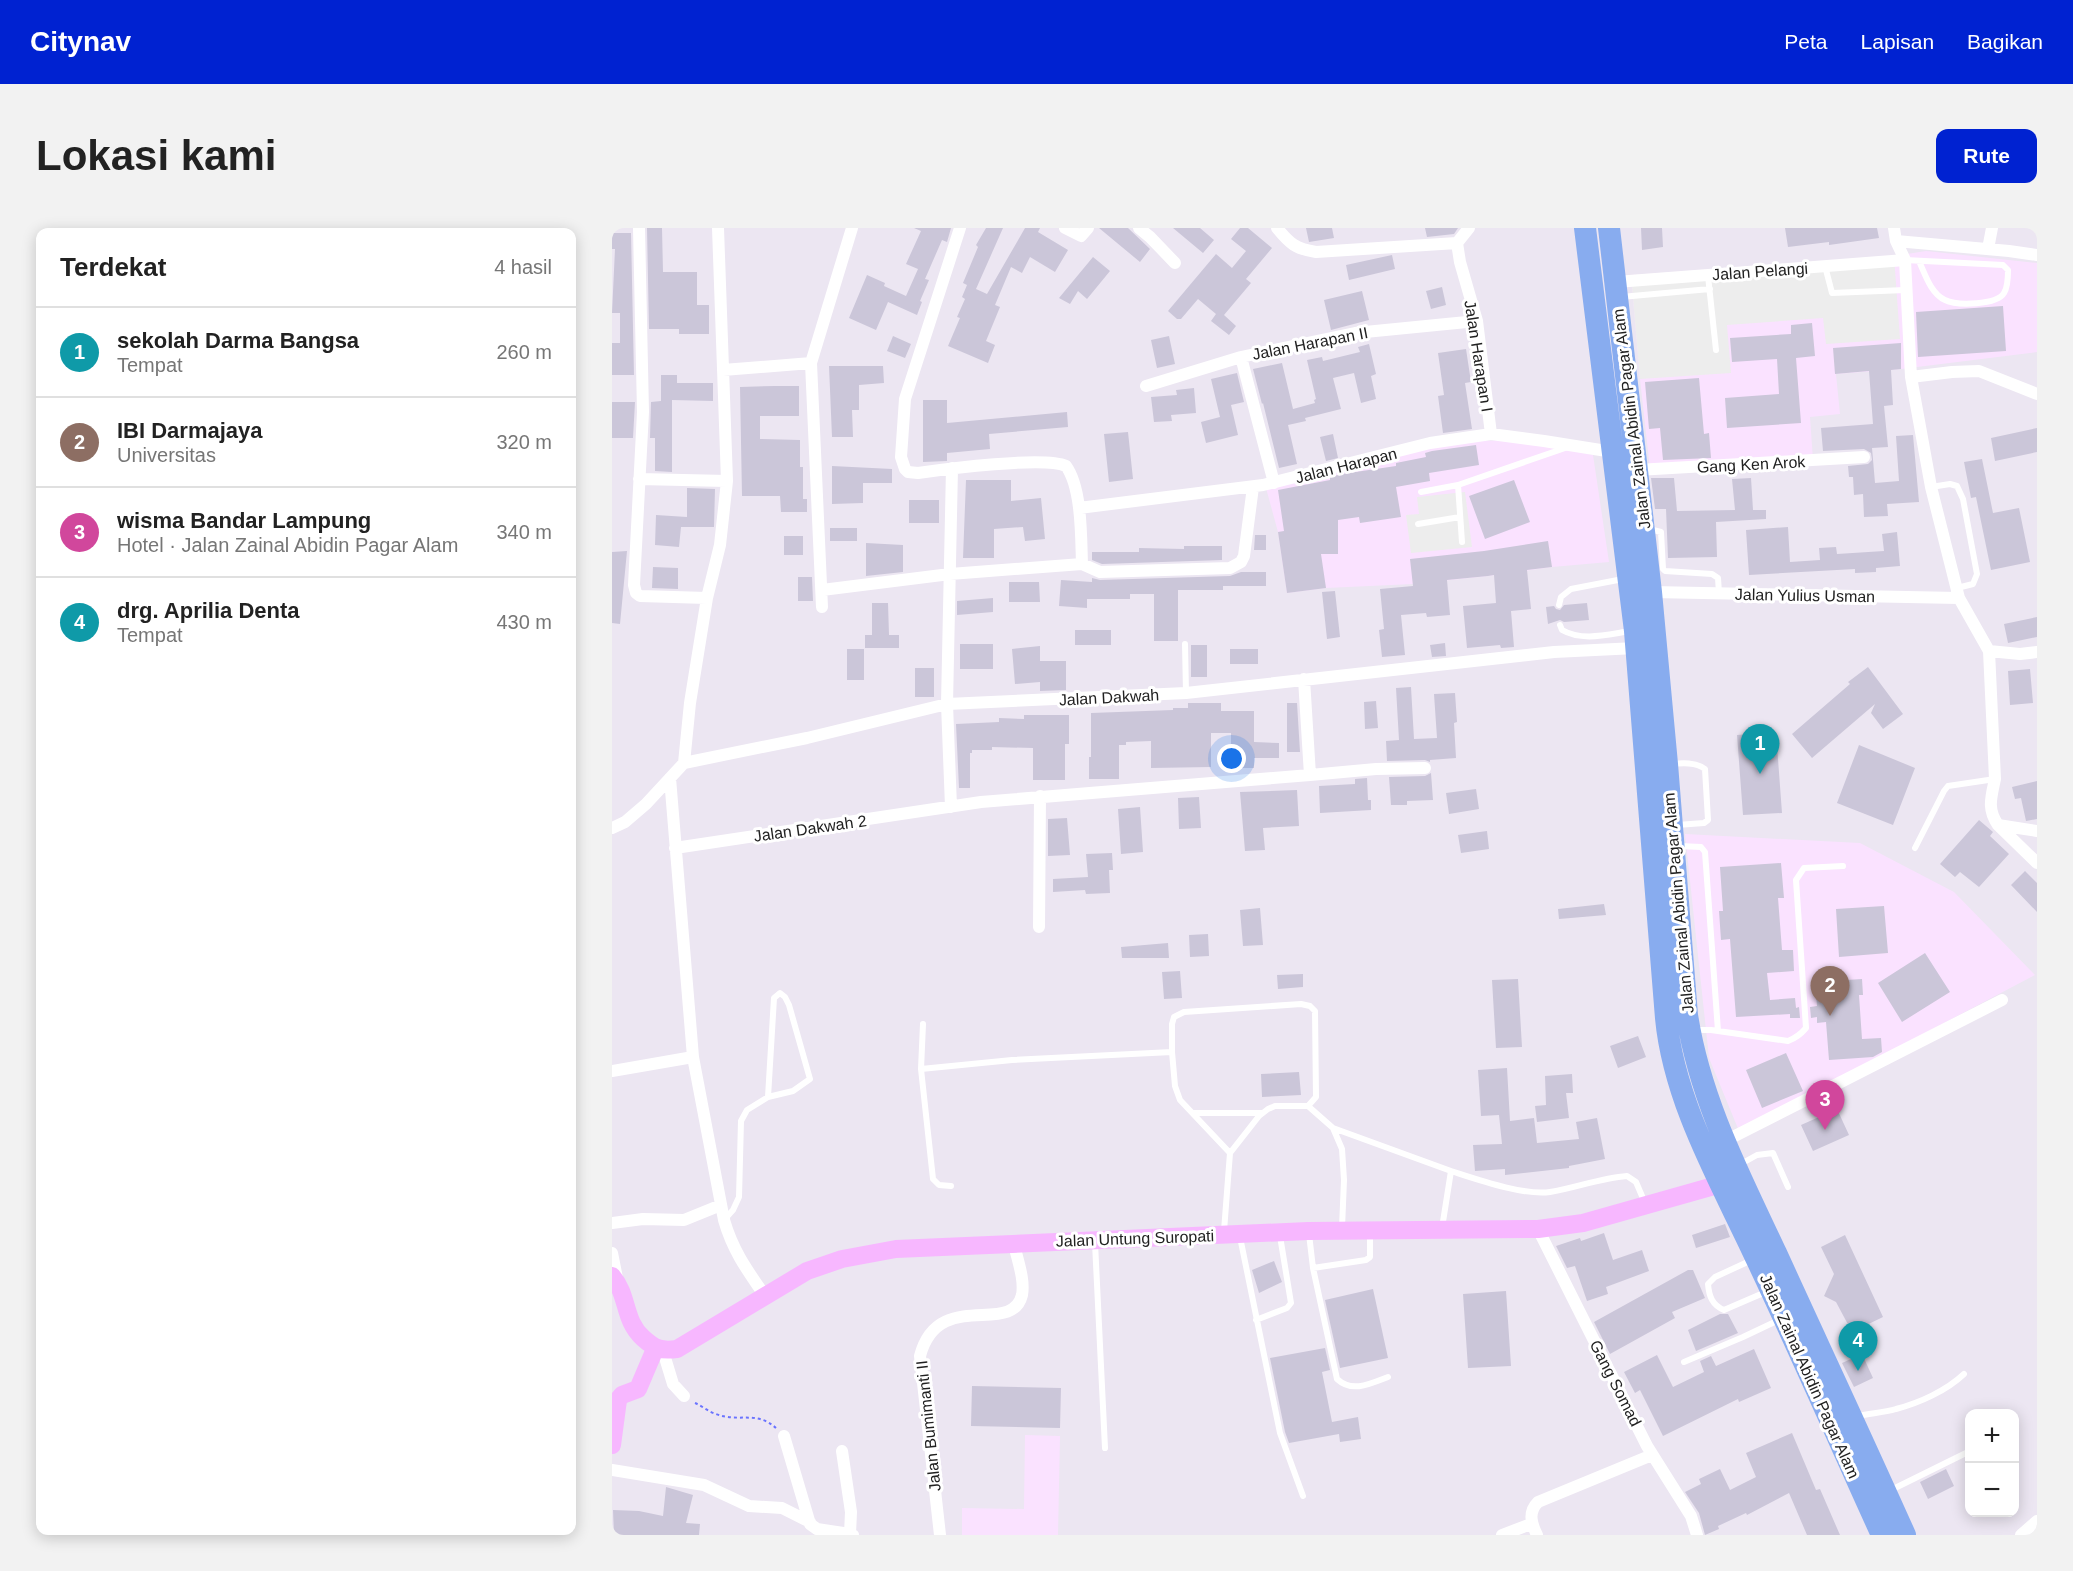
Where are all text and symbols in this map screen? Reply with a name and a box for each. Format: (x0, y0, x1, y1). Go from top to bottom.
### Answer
text: Citynav (30, 26, 131, 57)
text: Peta (1784, 30, 1828, 53)
text: Lapisan (1861, 30, 1934, 53)
text: Bagikan (1967, 30, 2043, 53)
button: Rute (1936, 129, 2037, 183)
text: Lokasi kami (36, 132, 276, 179)
text: Terdekat (60, 252, 166, 282)
text: 4 hasil (494, 256, 552, 278)
street label: Jalan Pelangi (1712, 260, 1809, 283)
street label: Jalan Harapan I (1461, 299, 1496, 413)
street label: Jalan Zainal Abidin Pagar Alam (1610, 308, 1653, 530)
street label: Jalan Harapan II (1251, 324, 1369, 363)
text: sekolah Darma Bangsa (117, 328, 359, 353)
text: 1 (74, 341, 85, 363)
text: 260 m (496, 341, 552, 363)
text: Tempat (117, 354, 183, 376)
text: IBI Darmajaya (117, 418, 263, 443)
text: 2 (74, 431, 85, 453)
text: 320 m (496, 431, 552, 453)
text: Universitas (117, 444, 216, 466)
street label: Jalan Harapan (1294, 445, 1399, 486)
street label: Gang Ken Arok (1696, 453, 1807, 476)
text: wisma Bandar Lampung (117, 508, 371, 533)
text: 3 (74, 521, 85, 543)
text: 340 m (496, 521, 552, 543)
text: Hotel · Jalan Zainal Abidin Pagar Alam (117, 534, 458, 556)
street label: Jalan Yulius Usman (1735, 586, 1875, 605)
text: drg. Aprilia Denta (117, 598, 300, 623)
text: 4 (74, 611, 85, 633)
text: 430 m (496, 611, 552, 633)
text: Tempat (117, 624, 183, 646)
street label: Jalan Dakwah (1058, 686, 1160, 709)
pin: 1 (1740, 724, 1780, 774)
your location (1217, 744, 1246, 773)
street label: Jalan Zainal Abidin Pagar Alam (1660, 792, 1697, 1014)
street label: Jalan Dakwah 2 (753, 812, 868, 845)
pin: 2 (1810, 966, 1850, 1016)
pin: 3 (1806, 1080, 1844, 1130)
street label: Jalan Untung Suropati (1056, 1227, 1214, 1250)
street label: Jalan Zainal Abidin Pagar Alam (1757, 1272, 1862, 1481)
pin: 4 (1838, 1322, 1878, 1371)
street label: Gang Somad (1587, 1337, 1645, 1429)
street label: Jalan Bumimanti II (913, 1360, 944, 1492)
map controls (1965, 1409, 2019, 1517)
button: + (1965, 1409, 2019, 1463)
button: − (1965, 1463, 2019, 1517)

